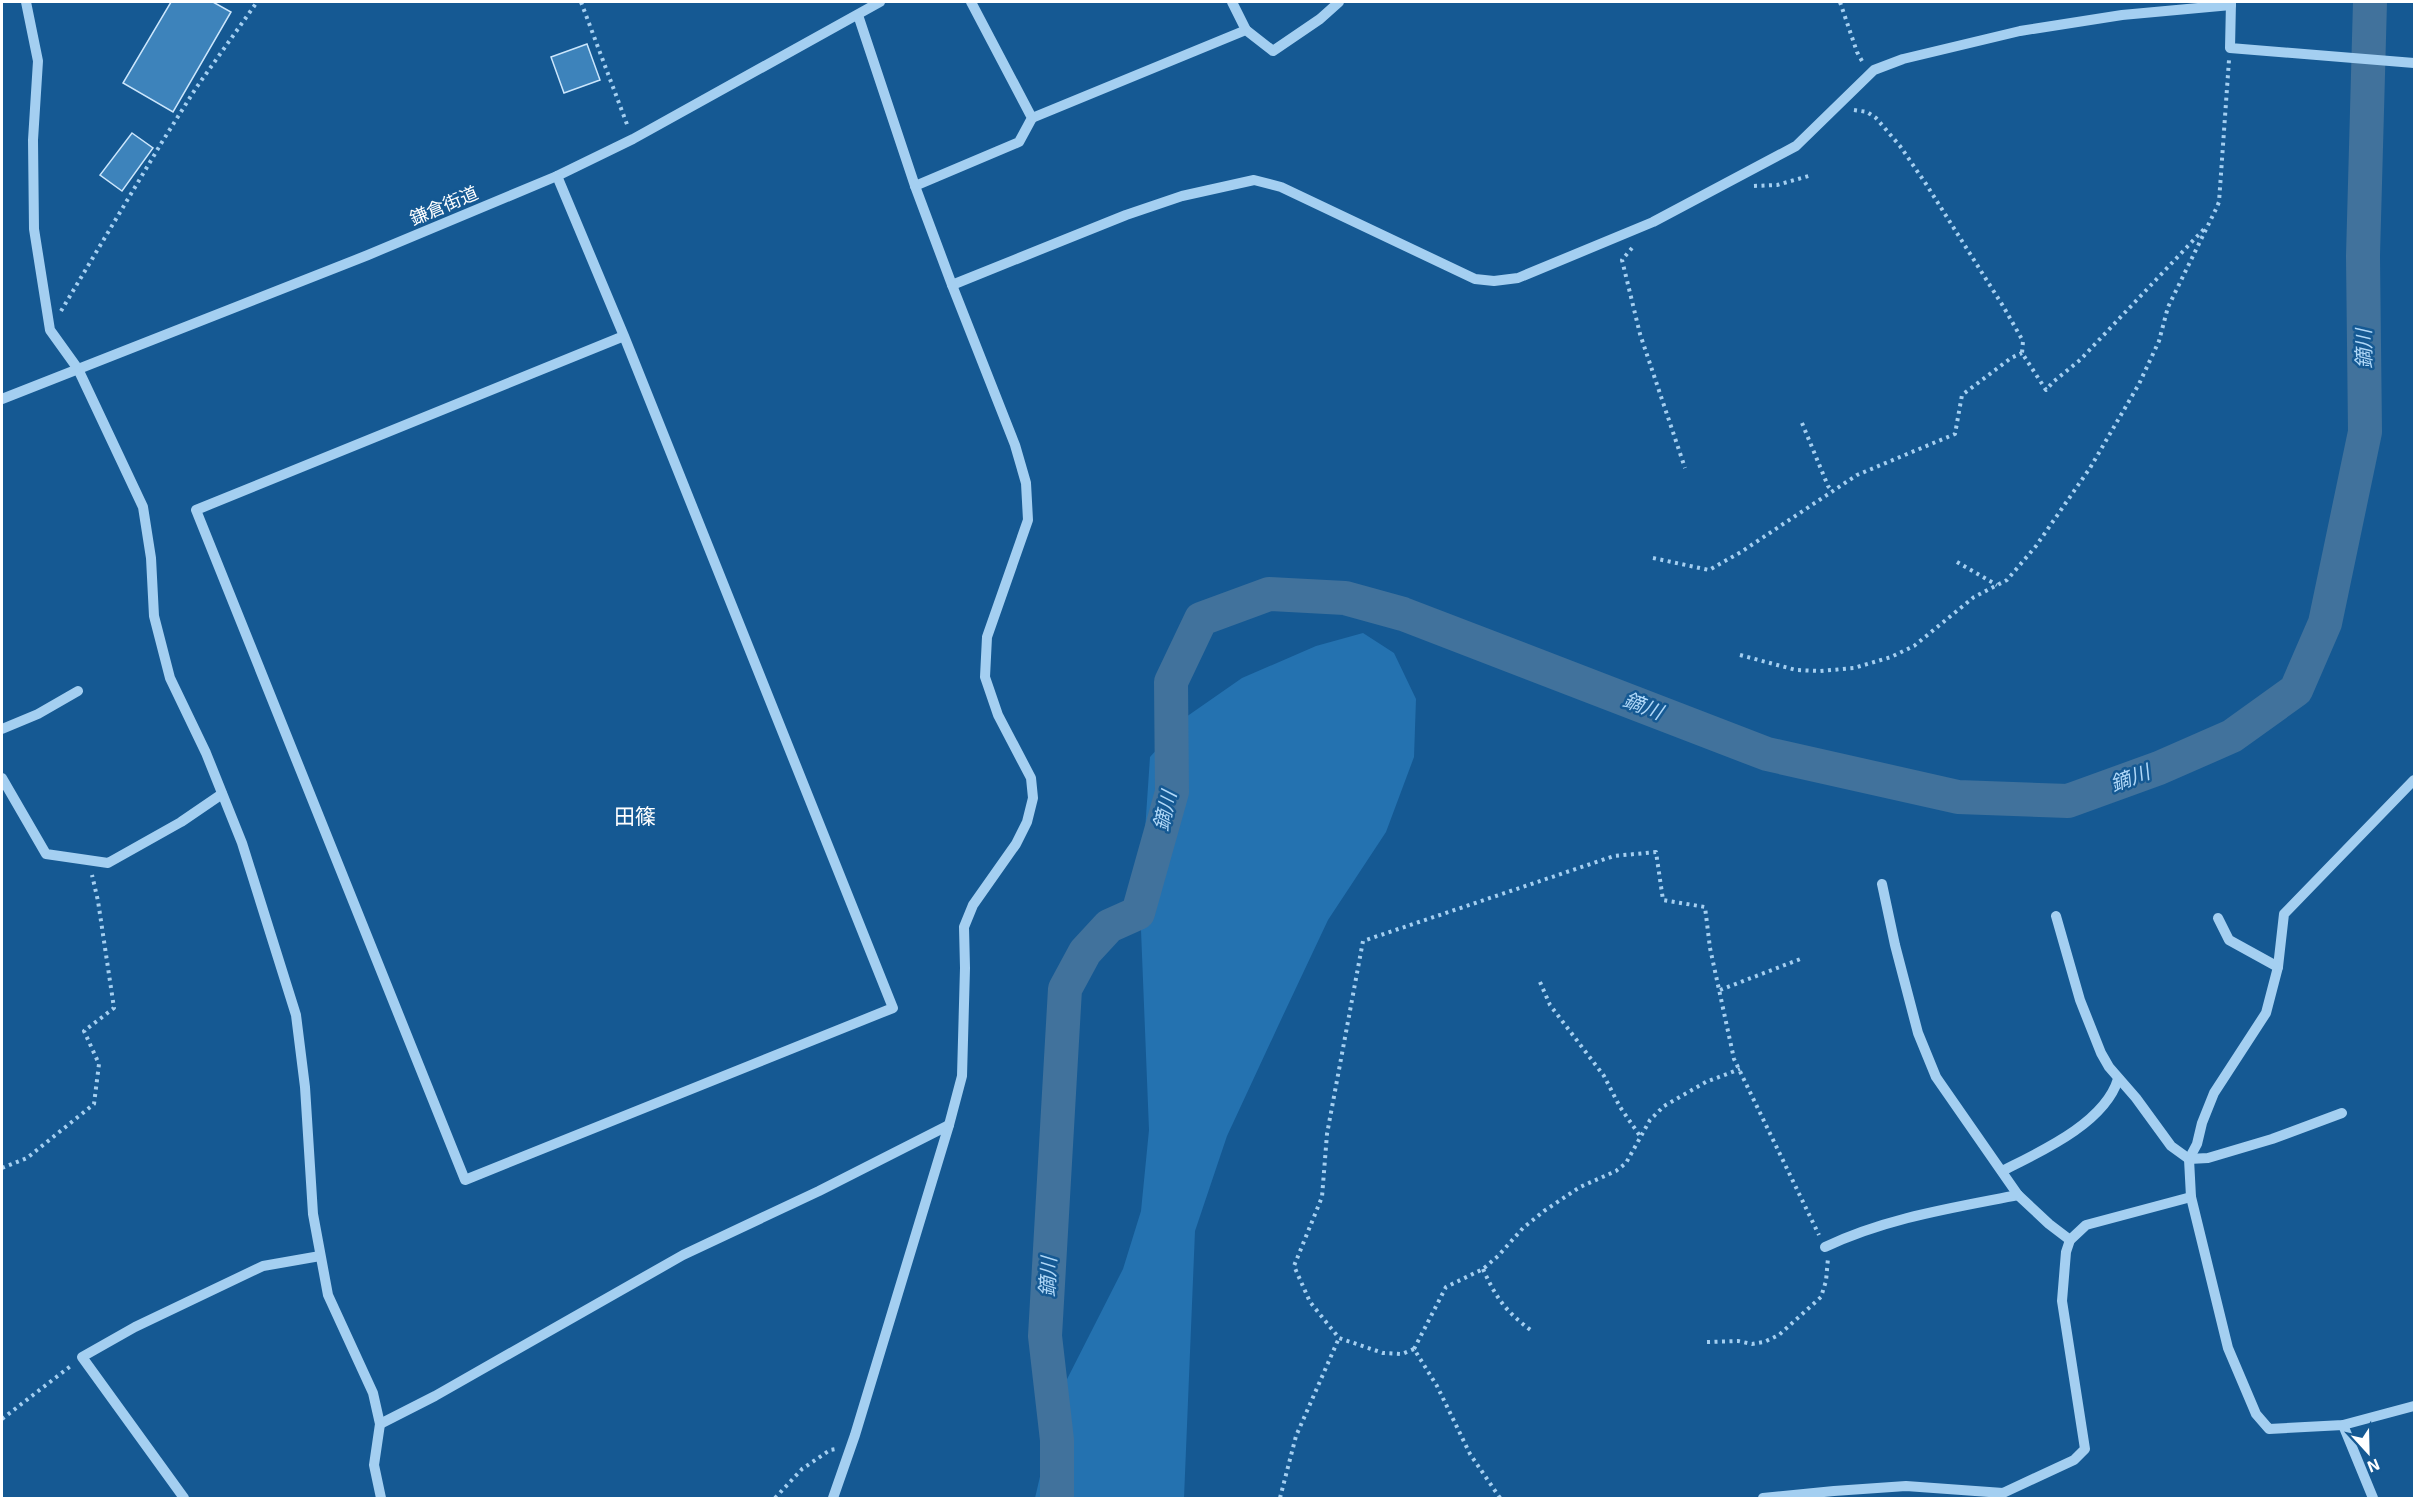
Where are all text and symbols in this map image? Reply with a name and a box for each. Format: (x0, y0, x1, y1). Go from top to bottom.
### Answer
street label: 鎌倉街道 (406, 181, 481, 229)
water label: 鏑川 (2351, 327, 2375, 369)
water label: 鏑川 (1620, 687, 1668, 724)
water label: 鏑川 (2107, 758, 2154, 795)
water label: 鏑川 (1148, 787, 1181, 833)
district label: 田篠 (614, 803, 656, 828)
water label: 鏑川 (1034, 1254, 1060, 1298)
north arrow (2338, 1422, 2398, 1482)
text: N (2365, 1455, 2383, 1477)

